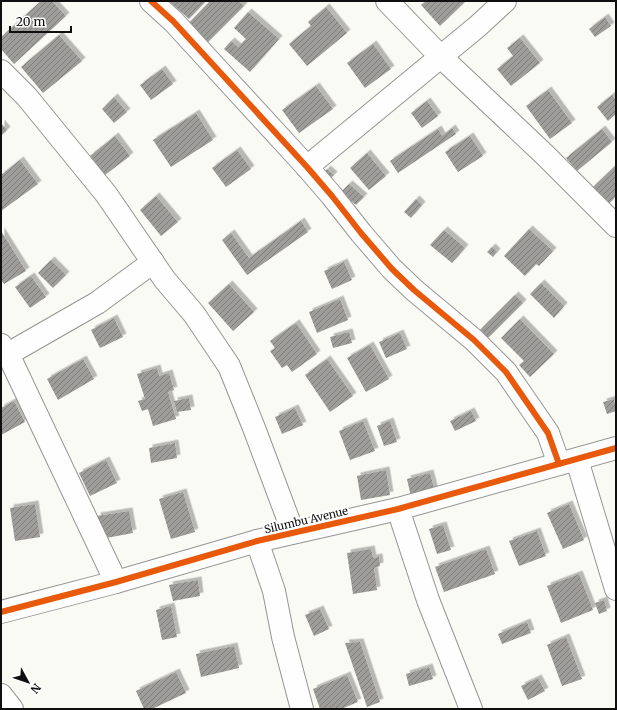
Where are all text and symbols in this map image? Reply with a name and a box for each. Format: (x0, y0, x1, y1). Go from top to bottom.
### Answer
scale bar (10, 8, 71, 34)
text: 20 m (16, 14, 45, 29)
street label: Silumbu Avenue (263, 503, 350, 536)
north arrow (8, 662, 48, 702)
text: N (27, 681, 44, 696)

